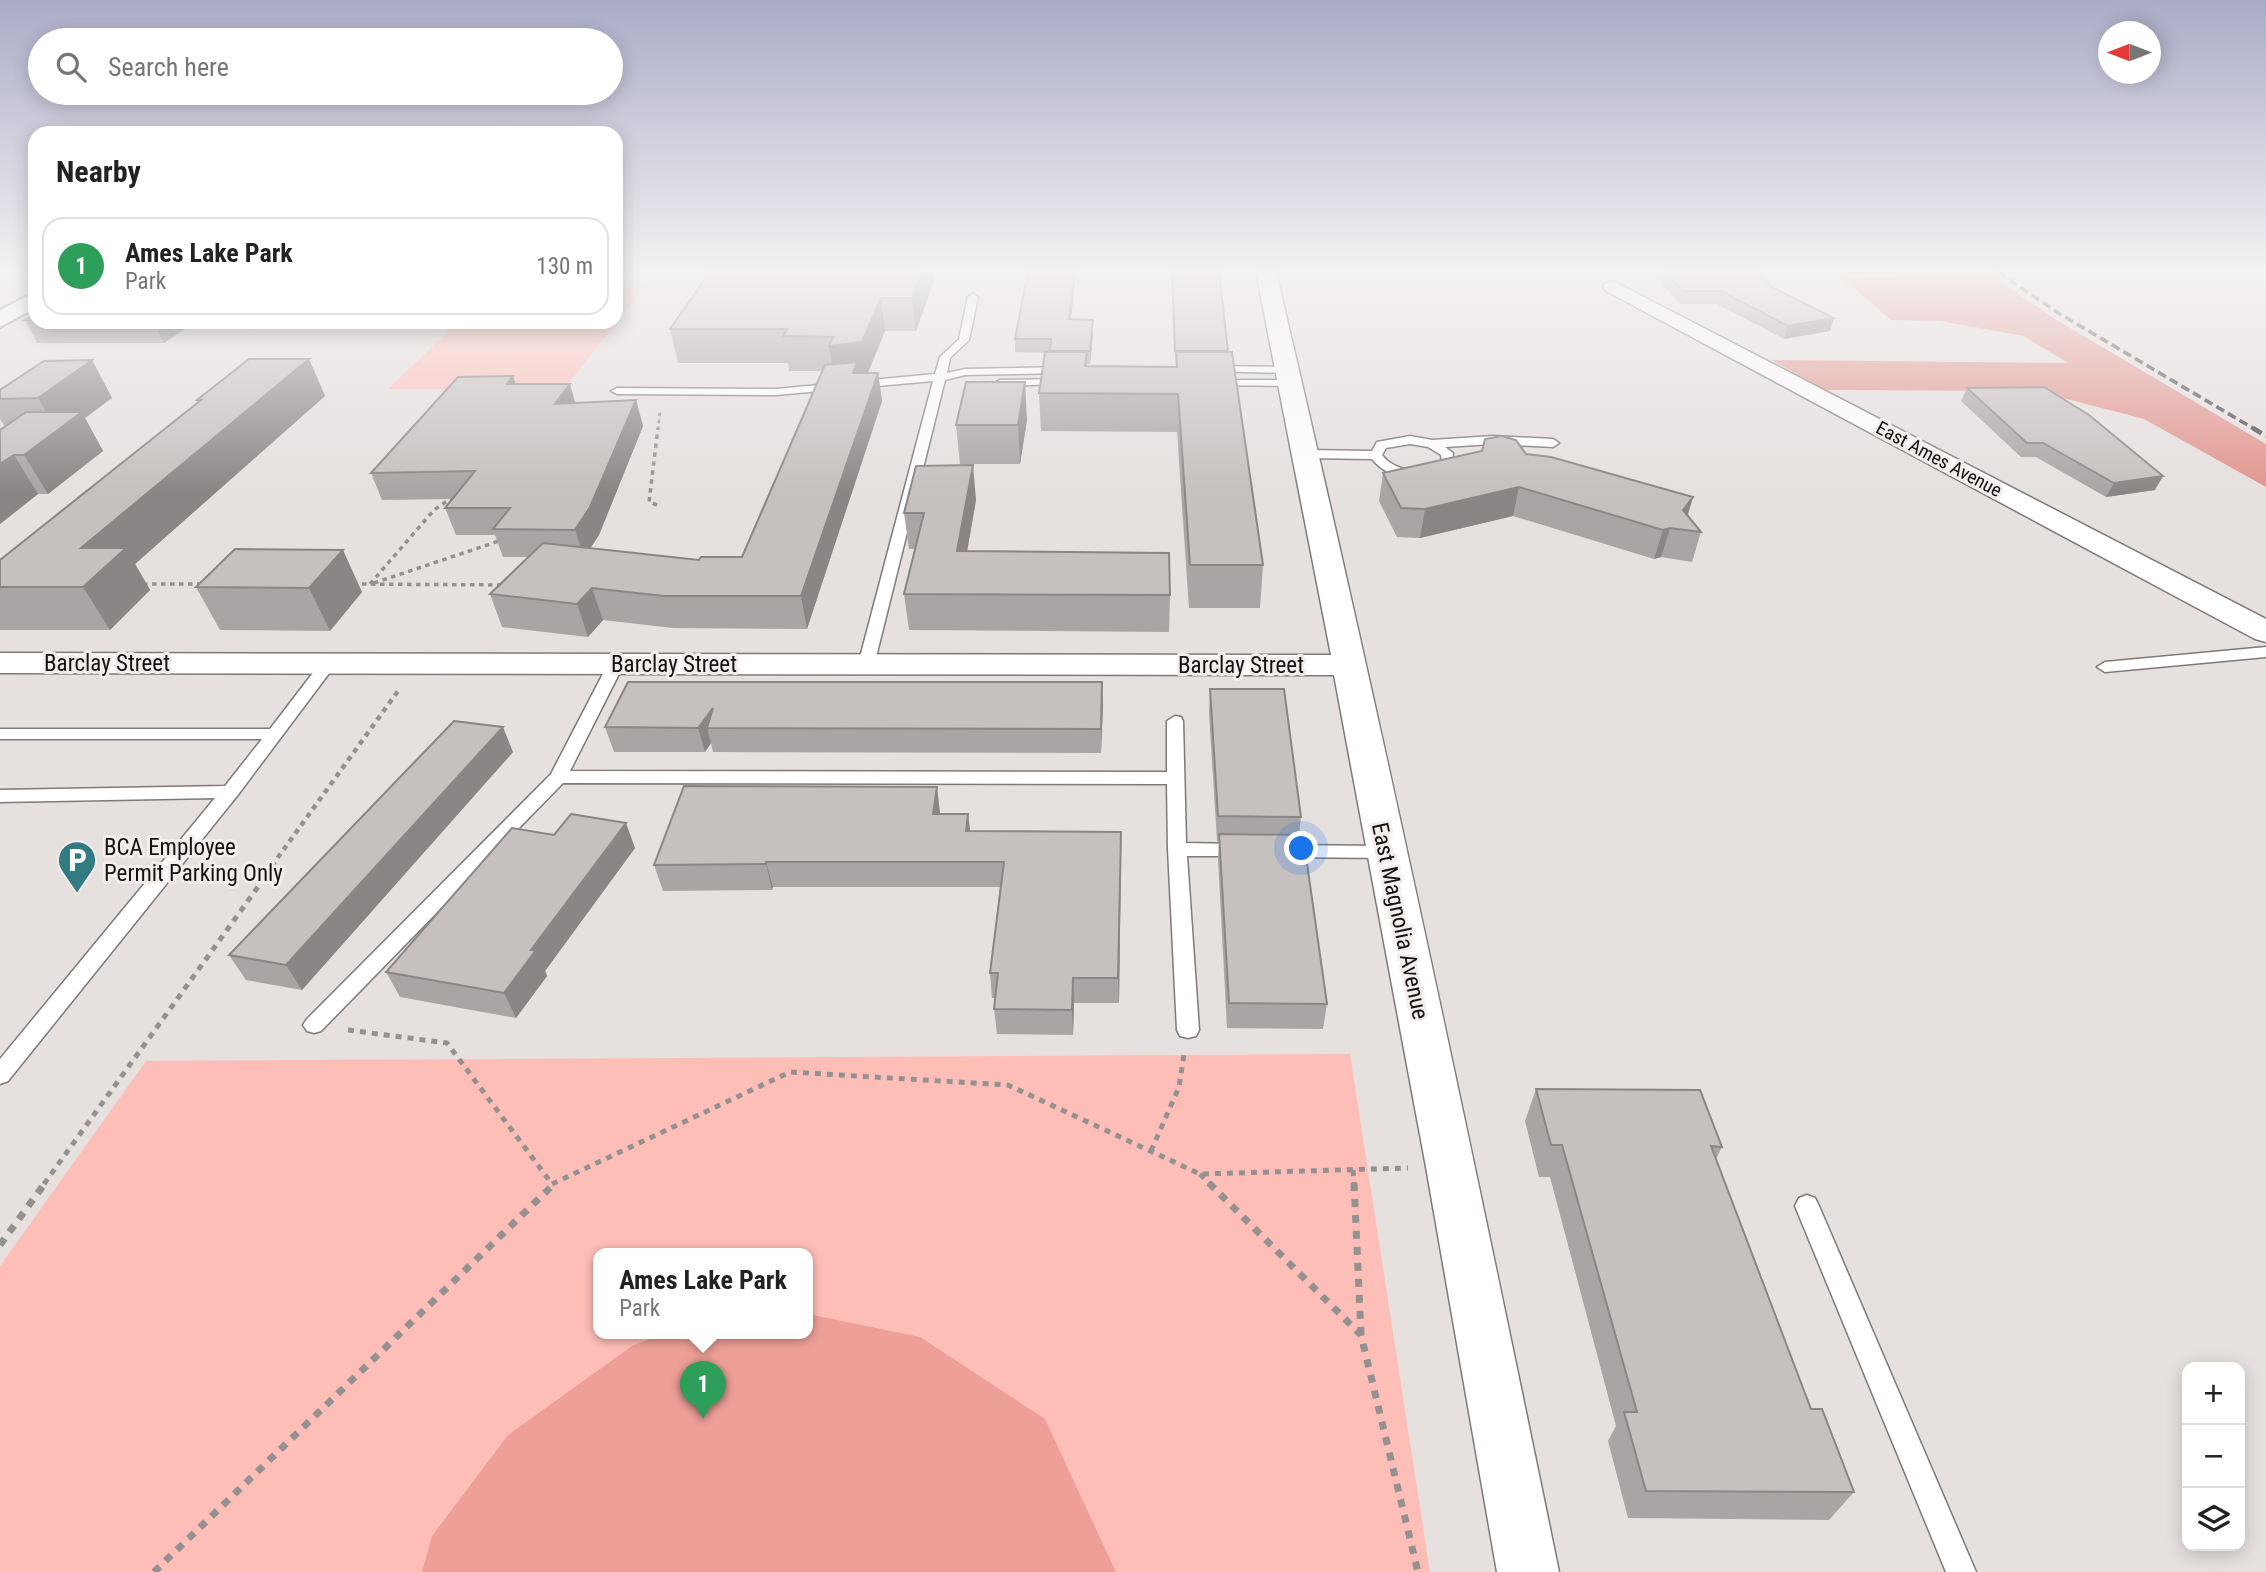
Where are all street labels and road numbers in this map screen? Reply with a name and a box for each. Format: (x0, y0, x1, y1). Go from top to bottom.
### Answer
street label: East Ames Avenue (1872, 416, 2006, 502)
street label: Barclay Street (44, 650, 170, 677)
street label: Barclay Street (611, 651, 737, 678)
street label: Barclay Street (1178, 652, 1304, 679)
street label: East Magnolia Avenue (1366, 820, 1434, 1022)

